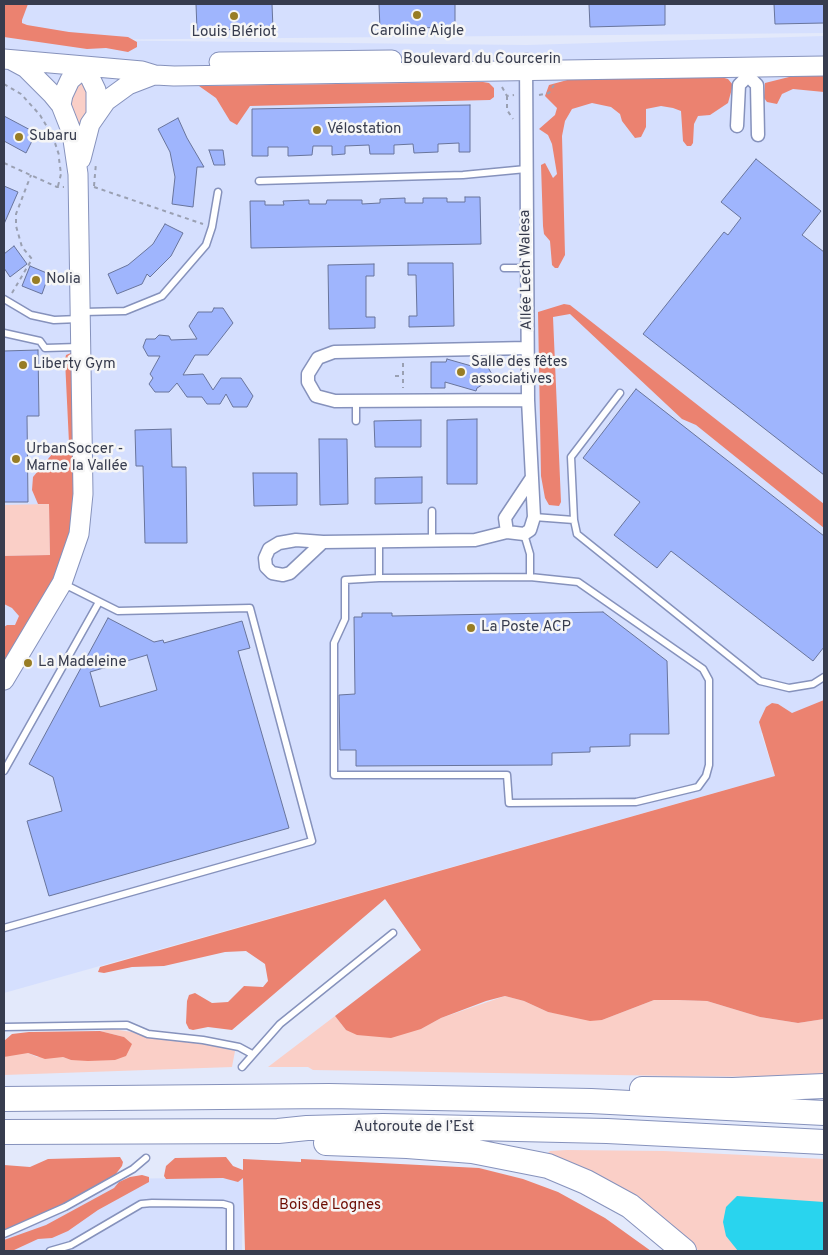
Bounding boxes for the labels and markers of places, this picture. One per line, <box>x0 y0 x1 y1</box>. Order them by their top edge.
marker: Caroline Aigle <box>411 9 423 21</box>
marker: Louis Blériot <box>228 10 240 22</box>
place label: Caroline Aigle <box>370 23 464 41</box>
place label: Louis Blériot <box>192 24 276 42</box>
place label: Vélostation <box>327 121 402 139</box>
marker: Vélostation <box>311 124 323 136</box>
place label: Subaru <box>29 128 77 146</box>
marker: Subaru <box>13 131 25 143</box>
place label: Nolia <box>46 271 81 289</box>
marker: Nolia <box>30 274 42 286</box>
place label: Salle des fêtes associatives <box>471 354 568 389</box>
place label: Liberty Gym <box>33 356 116 374</box>
marker: Liberty Gym <box>17 359 29 371</box>
marker: Salle des fêtes associatives <box>455 366 467 378</box>
place label: UrbanSoccer - Marne la Vallée <box>26 441 128 476</box>
marker: UrbanSoccer - Marne la Vallée <box>10 453 22 465</box>
place label: La Poste ACP <box>481 619 571 637</box>
marker: La Poste ACP <box>465 622 477 634</box>
place label: La Madeleine <box>38 654 127 672</box>
marker: La Madeleine <box>22 657 34 669</box>

